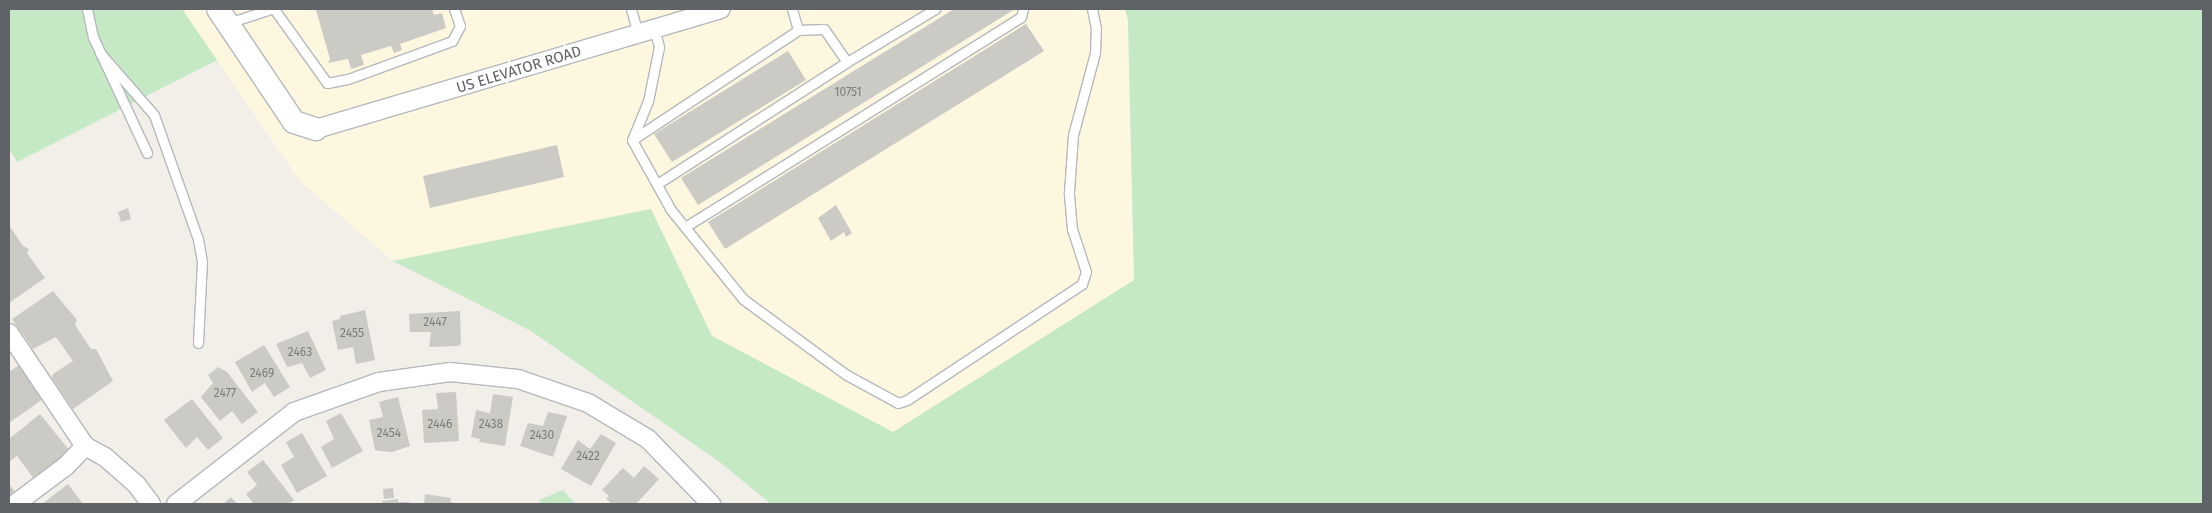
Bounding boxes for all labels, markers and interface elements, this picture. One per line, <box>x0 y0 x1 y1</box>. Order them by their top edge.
street label: US ELEVATOR ROAD <box>454 42 584 98</box>
house number: 10751 <box>834 86 862 100</box>
house number: 2447 <box>423 316 447 330</box>
house number: 2455 <box>340 327 364 341</box>
house number: 2463 <box>288 346 312 360</box>
house number: 2469 <box>250 367 274 381</box>
house number: 2477 <box>214 387 236 401</box>
house number: 2446 <box>428 418 452 432</box>
house number: 2438 <box>479 418 503 432</box>
house number: 2454 <box>377 427 401 441</box>
house number: 2430 <box>530 429 554 443</box>
house number: 2422 <box>576 450 600 464</box>

